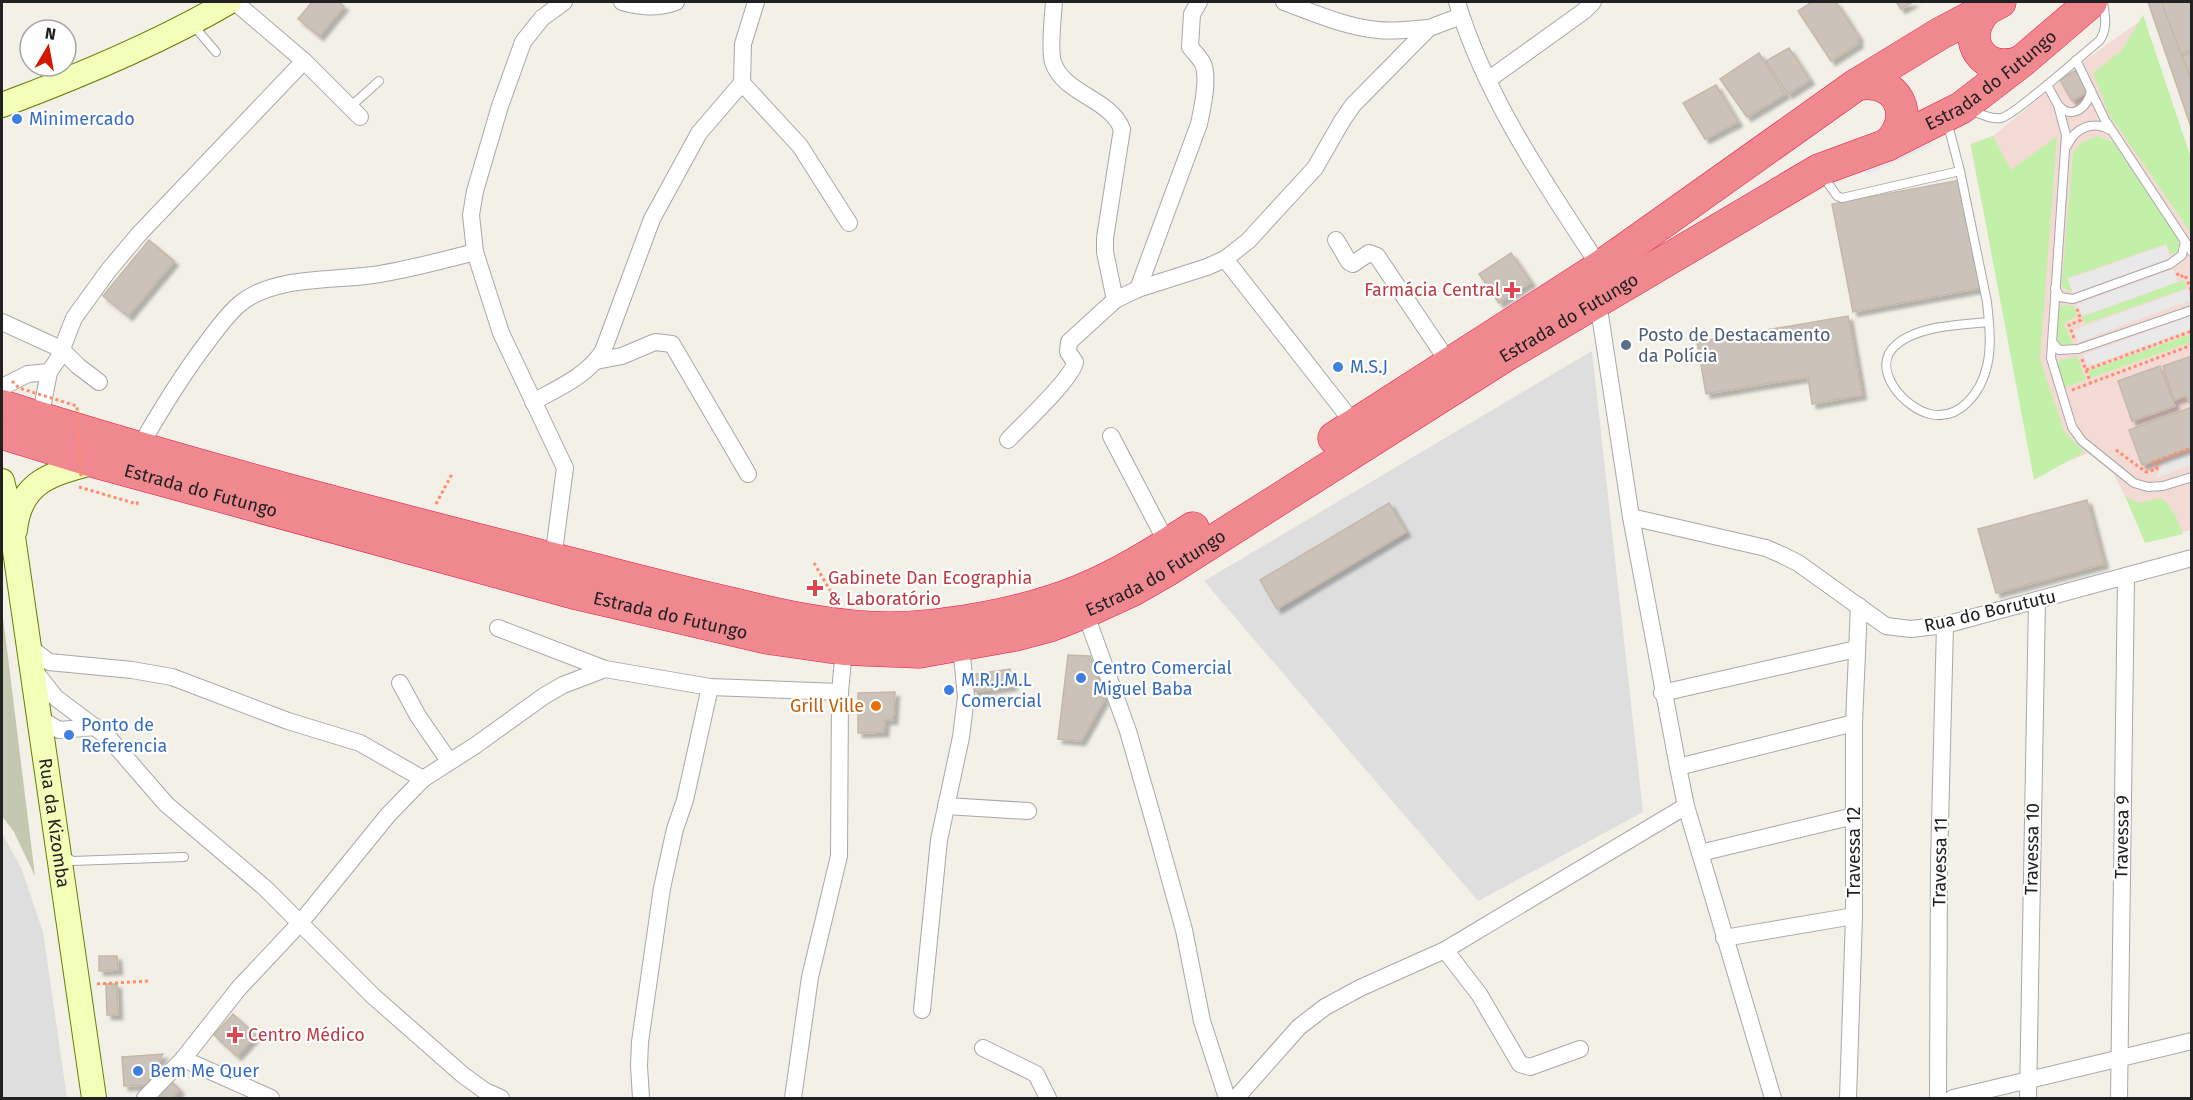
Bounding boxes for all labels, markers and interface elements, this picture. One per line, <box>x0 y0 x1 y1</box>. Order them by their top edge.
north arrow <box>18 18 78 78</box>
text: N <box>44 23 57 44</box>
street label: Estrada do Futungo <box>1922 25 2061 135</box>
place label: Minimercado <box>29 108 135 130</box>
marker: Minimercado <box>10 112 24 126</box>
street label: Estrada do Futungo <box>1495 268 1642 368</box>
place label: Farmácia Central <box>1364 279 1500 301</box>
marker: Farmácia Central <box>1505 283 1519 297</box>
place label: Posto de Destacamento da Polícia <box>1638 324 1830 367</box>
marker: Posto de Destacamento da Polícia <box>1619 338 1633 352</box>
place label: M.S.J <box>1350 356 1388 378</box>
marker: M.S.J <box>1331 360 1345 374</box>
street label: Estrada do Futungo <box>122 459 280 522</box>
street label: Estrada do Futungo <box>1082 525 1230 621</box>
place label: Gabinete Dan Ecographia & Laboratório <box>828 567 1032 610</box>
marker: Gabinete Dan Ecographia & Laboratório <box>806 579 824 597</box>
street label: Rua do Borututu <box>1922 585 2058 637</box>
street label: Estrada do Futungo <box>591 587 750 644</box>
place label: Centro Comercial Miguel Baba <box>1093 657 1232 700</box>
place label: M.R.J.M.L Comercial <box>961 669 1041 712</box>
marker: Centro Comercial Miguel Baba <box>1074 671 1088 685</box>
marker: M.R.J.M.L Comercial <box>942 683 956 697</box>
place label: Grill Ville <box>790 695 864 717</box>
marker: Grill Ville <box>869 699 883 713</box>
place label: Ponto de Referencia <box>81 714 167 757</box>
marker: Ponto de Referencia <box>62 728 76 742</box>
street label: Rua da Kizomba <box>34 756 75 889</box>
street label: Travessa 9 <box>2110 795 2134 879</box>
street label: Travessa 10 <box>2020 803 2044 895</box>
street label: Travessa 12 <box>1843 806 1865 897</box>
street label: Travessa 11 <box>1928 817 1952 907</box>
place label: Centro Médico <box>248 1024 365 1046</box>
marker: Centro Médico <box>226 1026 244 1044</box>
place label: Bem Me Quer <box>150 1060 259 1082</box>
marker: Bem Me Quer <box>131 1064 145 1078</box>

